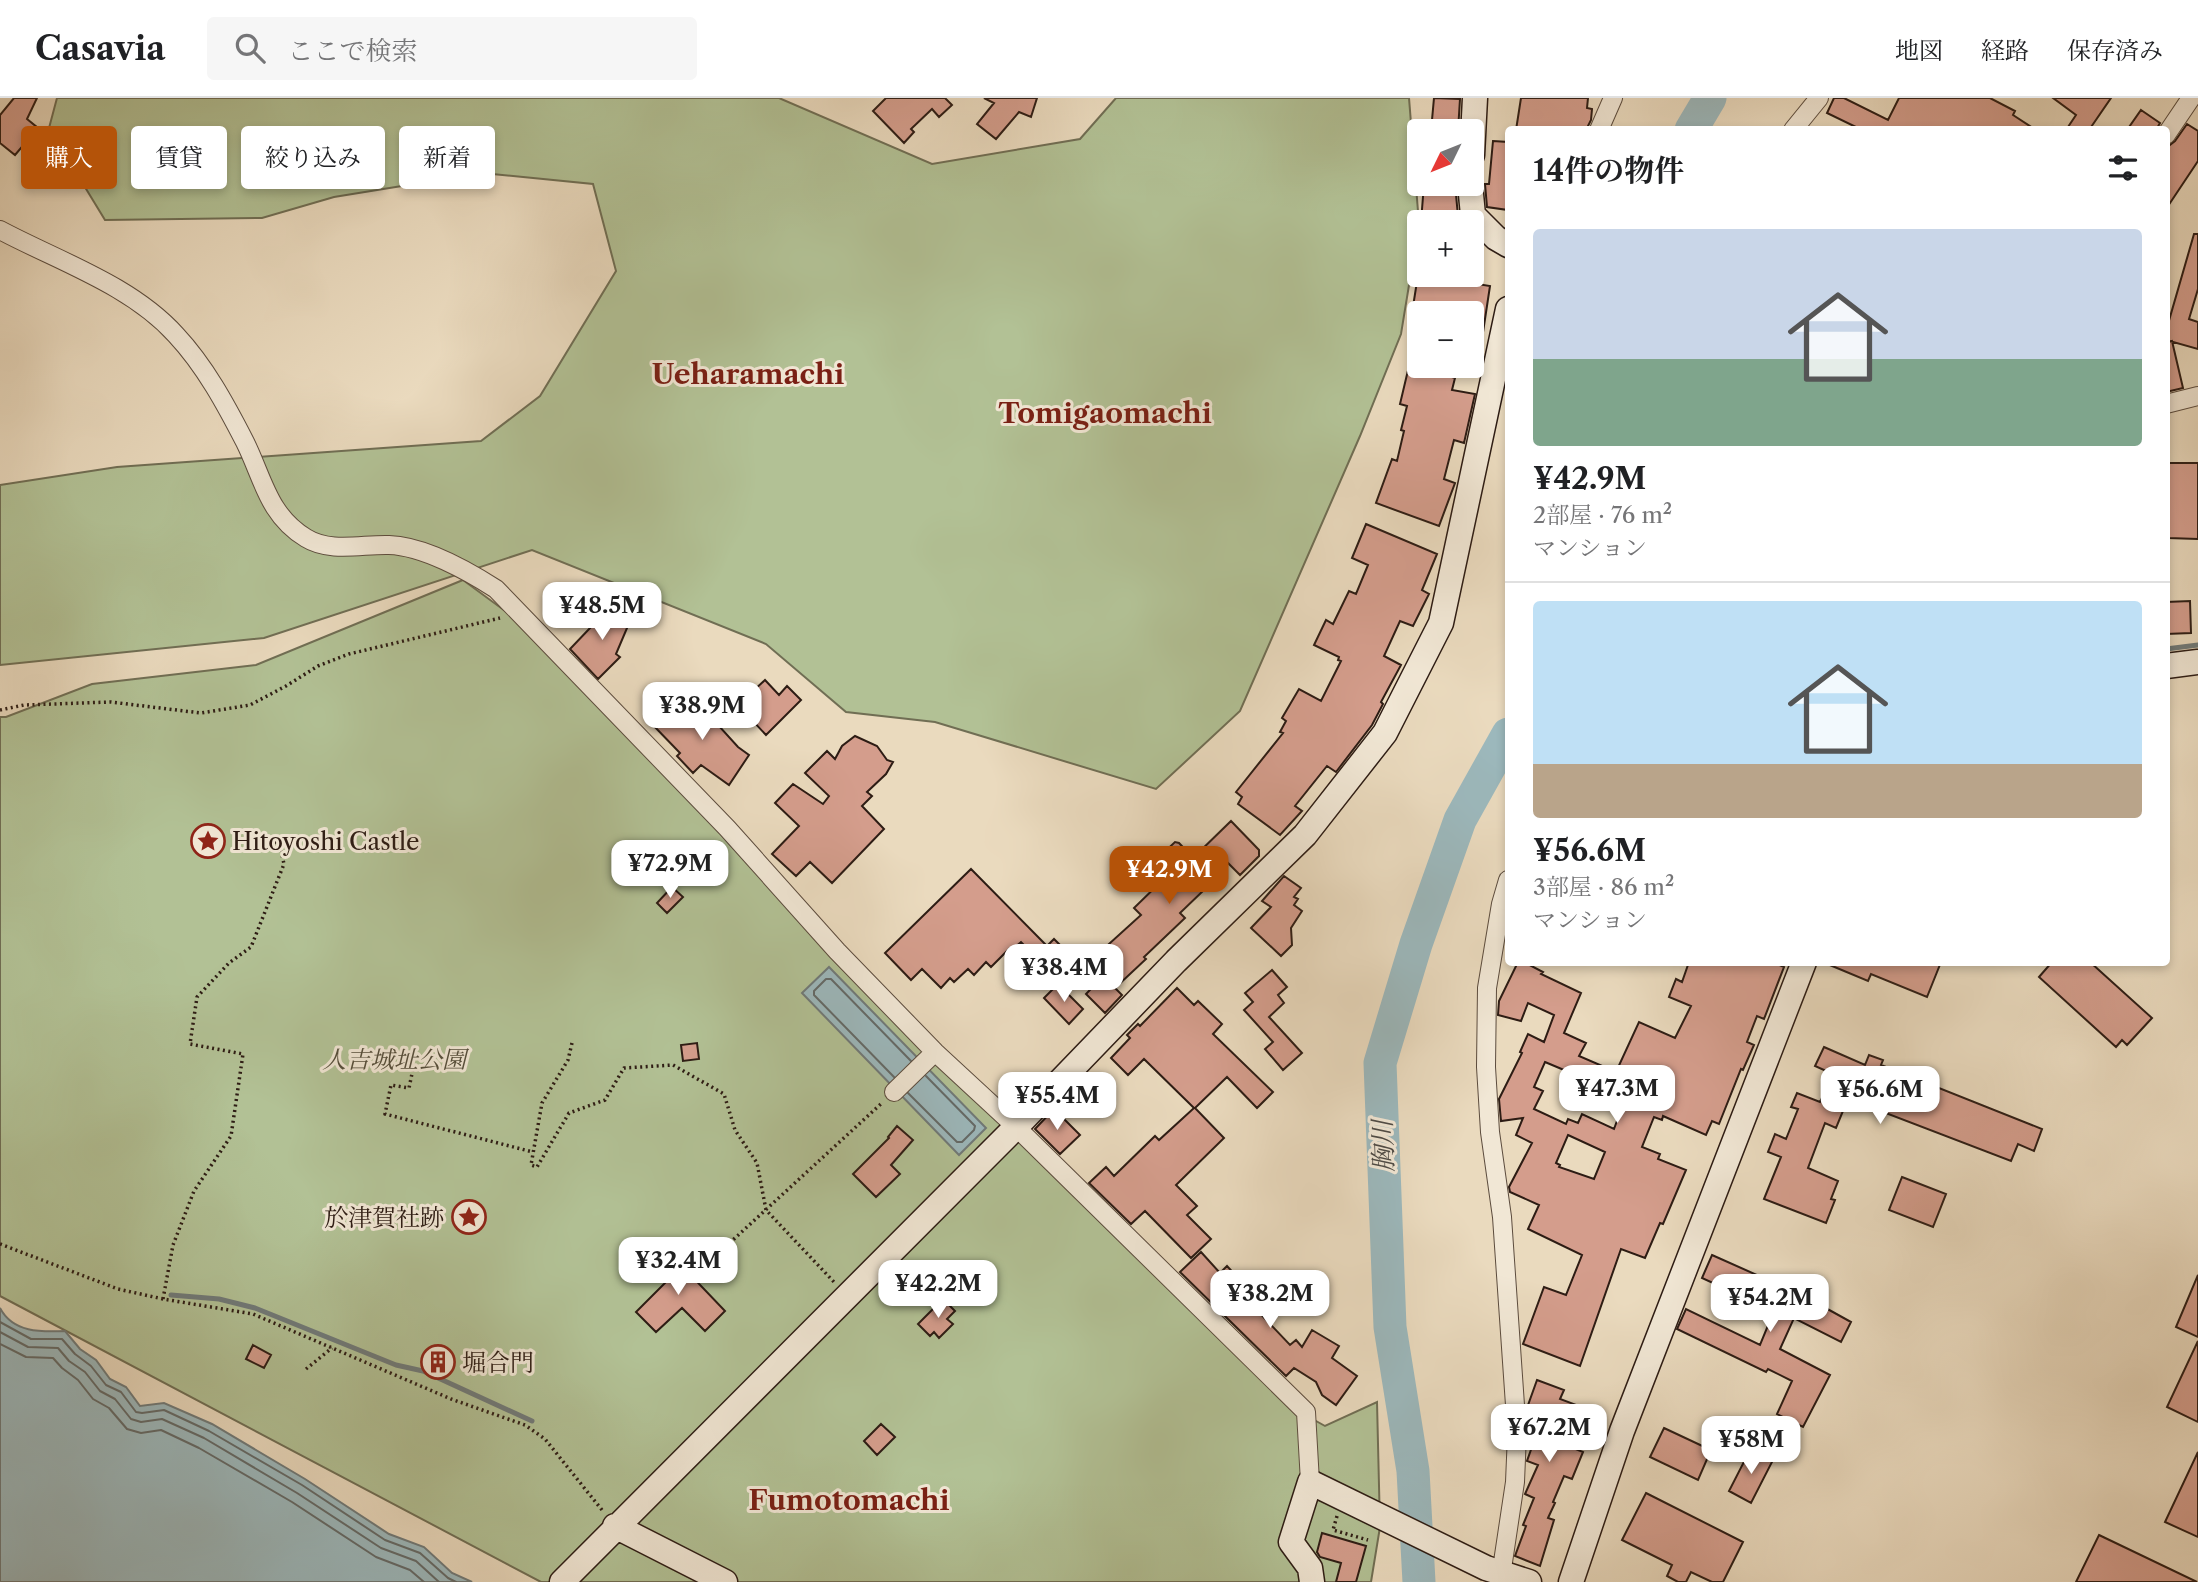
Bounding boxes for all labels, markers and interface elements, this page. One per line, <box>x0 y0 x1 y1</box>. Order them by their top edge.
search box <box>207 17 697 80</box>
text: Casavia <box>35 28 165 69</box>
icon: search <box>231 29 269 67</box>
text: ここで検索 <box>287 35 417 67</box>
text: 地図 <box>1895 36 1943 65</box>
text: 経路 <box>1981 36 2029 65</box>
text: 保存済み <box>2067 36 2163 65</box>
north arrow <box>1407 119 1484 196</box>
map controls <box>1407 119 1484 378</box>
chip: 購入 <box>21 126 117 189</box>
chip: 賃貸 <box>131 126 227 189</box>
chip: 絞り込み <box>241 126 385 189</box>
chip: 新着 <box>399 126 495 189</box>
icon: filters <box>2104 149 2142 187</box>
text: 14件の物件 <box>1533 152 1684 189</box>
button: + <box>1407 210 1484 287</box>
icon: home <box>1775 274 1901 400</box>
button: − <box>1407 301 1484 378</box>
district label: Ueharamachi <box>652 357 844 391</box>
district label: Tomigaomachi <box>998 396 1212 430</box>
text: ¥42.9M <box>1533 460 1646 497</box>
text: 2部屋 · 76 m² <box>1533 501 1672 529</box>
text: マンション <box>1533 534 1647 562</box>
pin: ¥48.5M <box>545 582 659 642</box>
text: ¥48.5M <box>558 591 646 619</box>
icon: home <box>1775 646 1901 772</box>
pin: ¥38.9M <box>645 682 759 742</box>
text: ¥38.9M <box>659 691 745 719</box>
place icon: Hitoyoshi Castle <box>189 822 227 860</box>
place label: Hitoyoshi Castle <box>232 827 420 856</box>
text: ¥56.6M <box>1533 832 1646 869</box>
pin: ¥72.9M <box>613 840 727 900</box>
pin: ¥42.9M <box>1112 846 1226 906</box>
text: ¥72.9M <box>627 849 713 877</box>
text: ¥42.9M <box>1126 855 1212 883</box>
text: 3部屋 · 86 m² <box>1533 873 1674 901</box>
text: マンション <box>1533 906 1647 934</box>
pin: ¥38.4M <box>1007 944 1121 1004</box>
text: ¥38.4M <box>1020 953 1108 981</box>
park label: 人吉城址公園 <box>322 1045 470 1074</box>
pin: ¥47.3M <box>1560 1066 1674 1125</box>
pin: ¥56.6M <box>1823 1066 1937 1126</box>
pin: ¥55.4M <box>1000 1072 1114 1132</box>
text: ¥47.3M <box>1575 1074 1659 1102</box>
text: ¥56.6M <box>1837 1075 1923 1103</box>
text: ¥55.4M <box>1014 1081 1100 1109</box>
water label: 胸川 <box>1366 1116 1400 1173</box>
place icon: 於津賀社跡 <box>450 1198 488 1236</box>
place label: 於津賀社跡 <box>324 1203 444 1232</box>
pin: ¥32.4M <box>621 1238 735 1297</box>
text: ¥32.4M <box>635 1246 721 1274</box>
pin: ¥42.2M <box>881 1260 995 1320</box>
text: ¥42.2M <box>894 1269 982 1297</box>
pin: ¥38.2M <box>1213 1270 1327 1330</box>
pin: ¥54.2M <box>1713 1274 1827 1334</box>
text: ¥38.2M <box>1226 1279 1314 1307</box>
text: ¥54.2M <box>1727 1283 1813 1311</box>
building icon: 堀合門 <box>419 1343 457 1381</box>
place label: 堀合門 <box>462 1348 534 1377</box>
pin: ¥67.2M <box>1492 1404 1606 1464</box>
text: ¥67.2M <box>1507 1413 1591 1441</box>
pin: ¥58M <box>1710 1416 1792 1476</box>
text: ¥58M <box>1717 1425 1785 1453</box>
district label: Fumotomachi <box>749 1483 950 1517</box>

